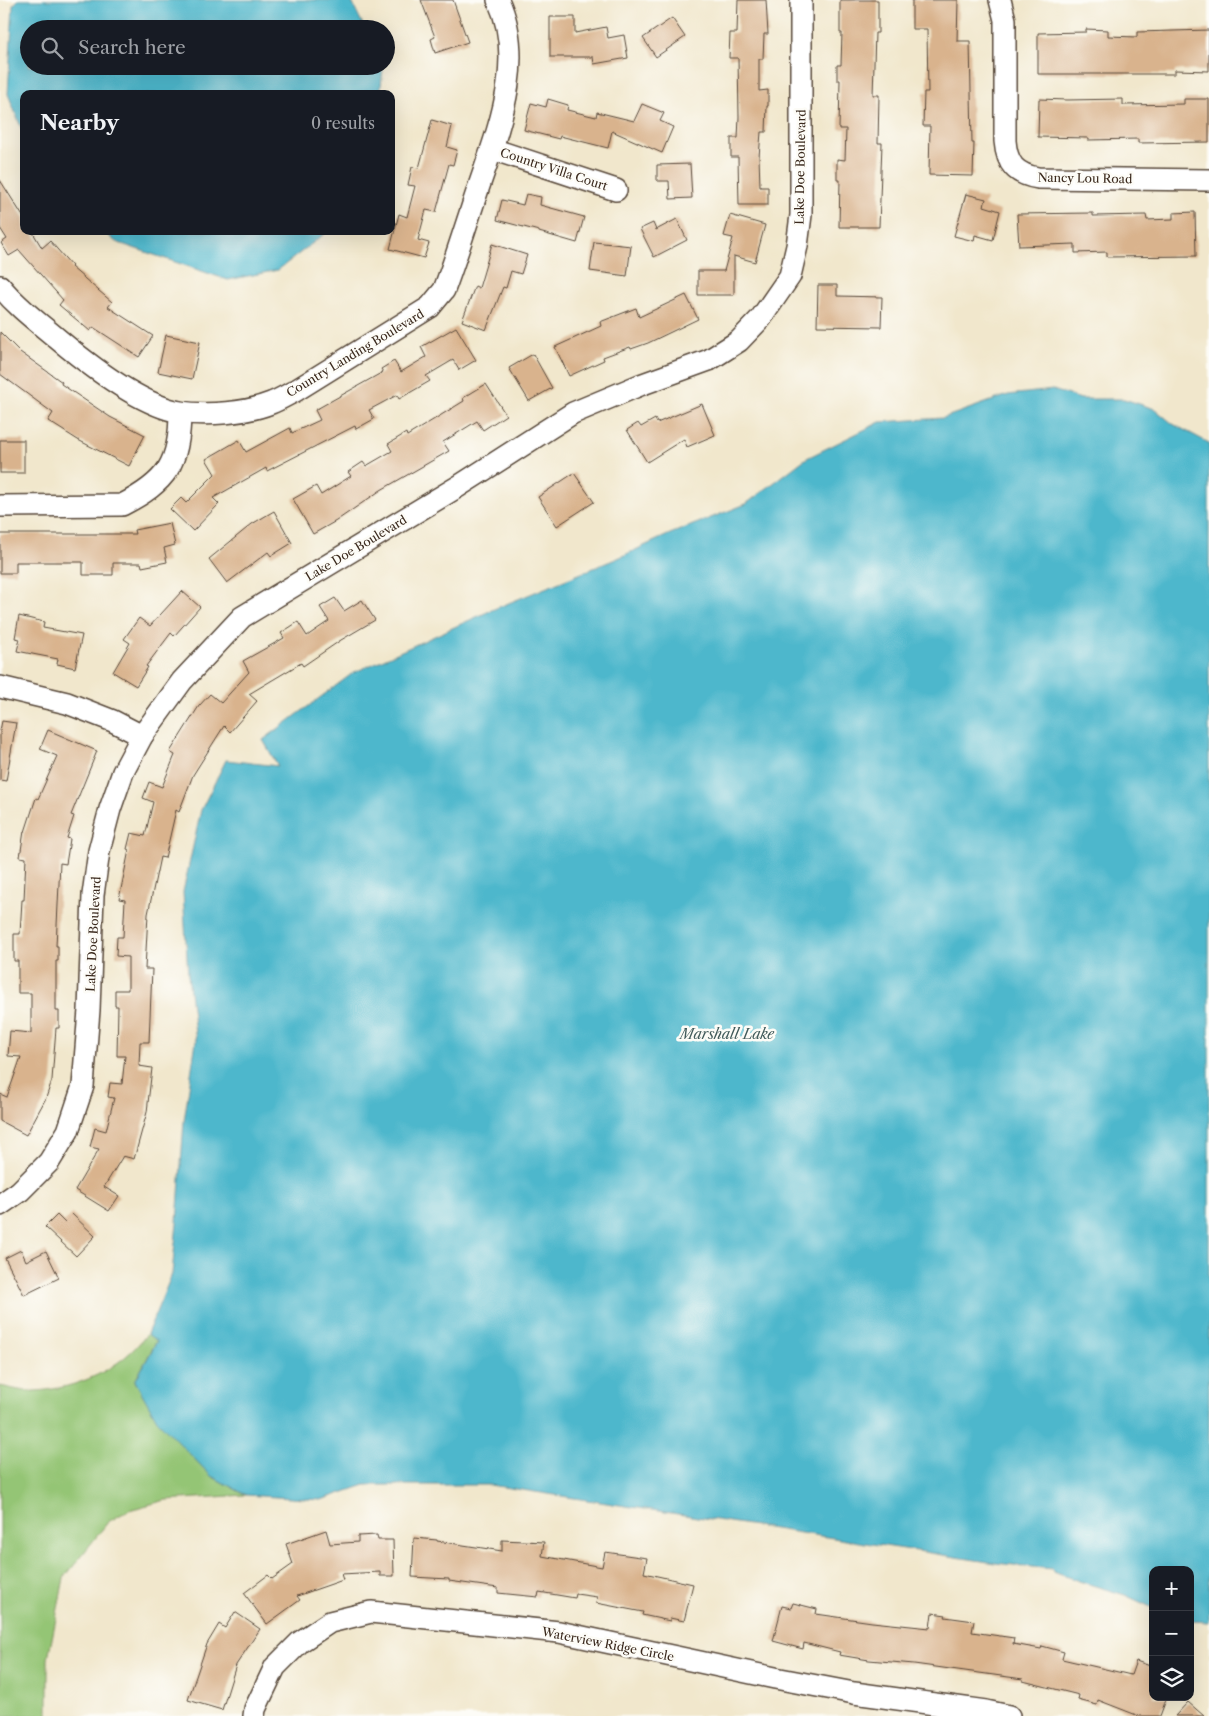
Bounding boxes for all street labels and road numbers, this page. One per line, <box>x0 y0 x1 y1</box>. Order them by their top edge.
street label: Lake Doe Boulevard <box>791 108 809 225</box>
street label: Country Villa Court <box>498 145 610 194</box>
street label: Nancy Lou Road <box>1038 170 1133 186</box>
street label: Country Landing Boulevard <box>283 306 427 400</box>
street label: Lake Doe Boulevard <box>303 511 410 584</box>
street label: Lake Doe Boulevard <box>82 875 104 992</box>
street label: Waterview Ridge Circle <box>540 1624 676 1664</box>

